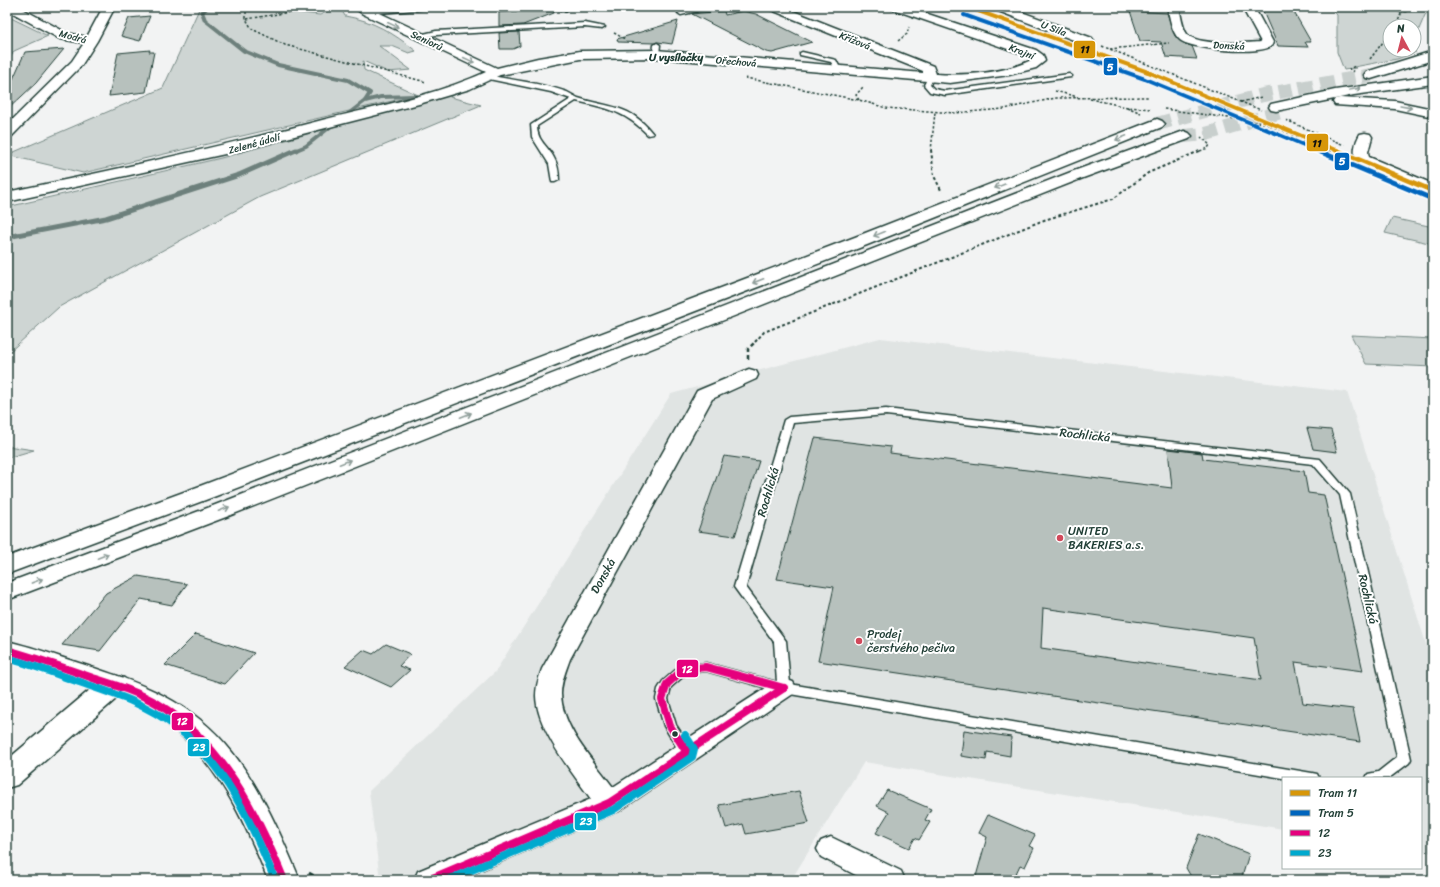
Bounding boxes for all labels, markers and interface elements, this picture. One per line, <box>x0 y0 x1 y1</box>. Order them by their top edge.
street label: U Sila <box>1038 16 1070 42</box>
north arrow <box>1382 18 1422 58</box>
text: N <box>1395 19 1406 39</box>
one-way arrow <box>387 22 399 29</box>
street label: Modrá <box>57 25 88 49</box>
street label: Seniorů <box>407 26 446 57</box>
street label: Křížová <box>836 27 873 55</box>
street label: Donská <box>1213 36 1245 56</box>
street label: Krajní <box>1006 39 1038 66</box>
line badge: 11 <box>1073 40 1096 59</box>
text: 11 <box>1080 40 1090 59</box>
district label: U vysílačky <box>649 48 703 67</box>
street label: Ořechová <box>715 51 757 73</box>
one-way arrow <box>463 57 475 64</box>
line badge: 5 <box>1103 57 1118 76</box>
text: 5 <box>1107 58 1114 77</box>
one-way arrow <box>1348 85 1361 93</box>
one-way arrow <box>1399 104 1412 112</box>
street label: Zelené údolí <box>226 128 283 160</box>
line badge: 11 <box>1306 133 1329 152</box>
text: 11 <box>1312 134 1322 153</box>
one-way arrow <box>1115 135 1127 143</box>
line badge: 5 <box>1334 152 1350 171</box>
text: 5 <box>1339 152 1346 171</box>
one-way arrow <box>994 183 1006 191</box>
one-way arrow <box>874 231 886 239</box>
one-way arrow <box>752 277 764 285</box>
one-way arrow <box>460 410 472 418</box>
street label: Rochlická <box>1059 421 1111 449</box>
one-way arrow <box>339 458 351 465</box>
street label: Rochlická <box>750 465 786 519</box>
one-way arrow <box>217 505 229 513</box>
place label: UNITED BAKERIES a.s. <box>1068 520 1144 556</box>
marker: UNITED BAKERIES a.s. <box>1055 533 1065 543</box>
one-way arrow <box>96 552 108 560</box>
street label: Donská <box>584 554 622 598</box>
street label: Rochlická <box>1352 572 1384 626</box>
one-way arrow <box>30 577 43 584</box>
place label: Prodej čerstvého pečiva <box>867 623 955 659</box>
marker: Prodej čerstvého pečiva <box>854 636 864 646</box>
line badge: 12 <box>676 659 699 678</box>
text: 12 <box>681 660 693 679</box>
line badge: 12 <box>171 712 194 731</box>
text: 12 <box>176 712 188 731</box>
unlabelled marker <box>670 729 680 739</box>
line badge: 23 <box>187 738 210 757</box>
text: 23 <box>192 738 206 757</box>
legend <box>1282 777 1422 869</box>
text: Tram 11 <box>1318 782 1357 804</box>
text: Tram 5 <box>1318 802 1354 824</box>
line badge: 23 <box>574 812 597 831</box>
text: 23 <box>579 812 593 831</box>
text: 12 <box>1318 822 1330 844</box>
text: 23 <box>1318 842 1332 864</box>

